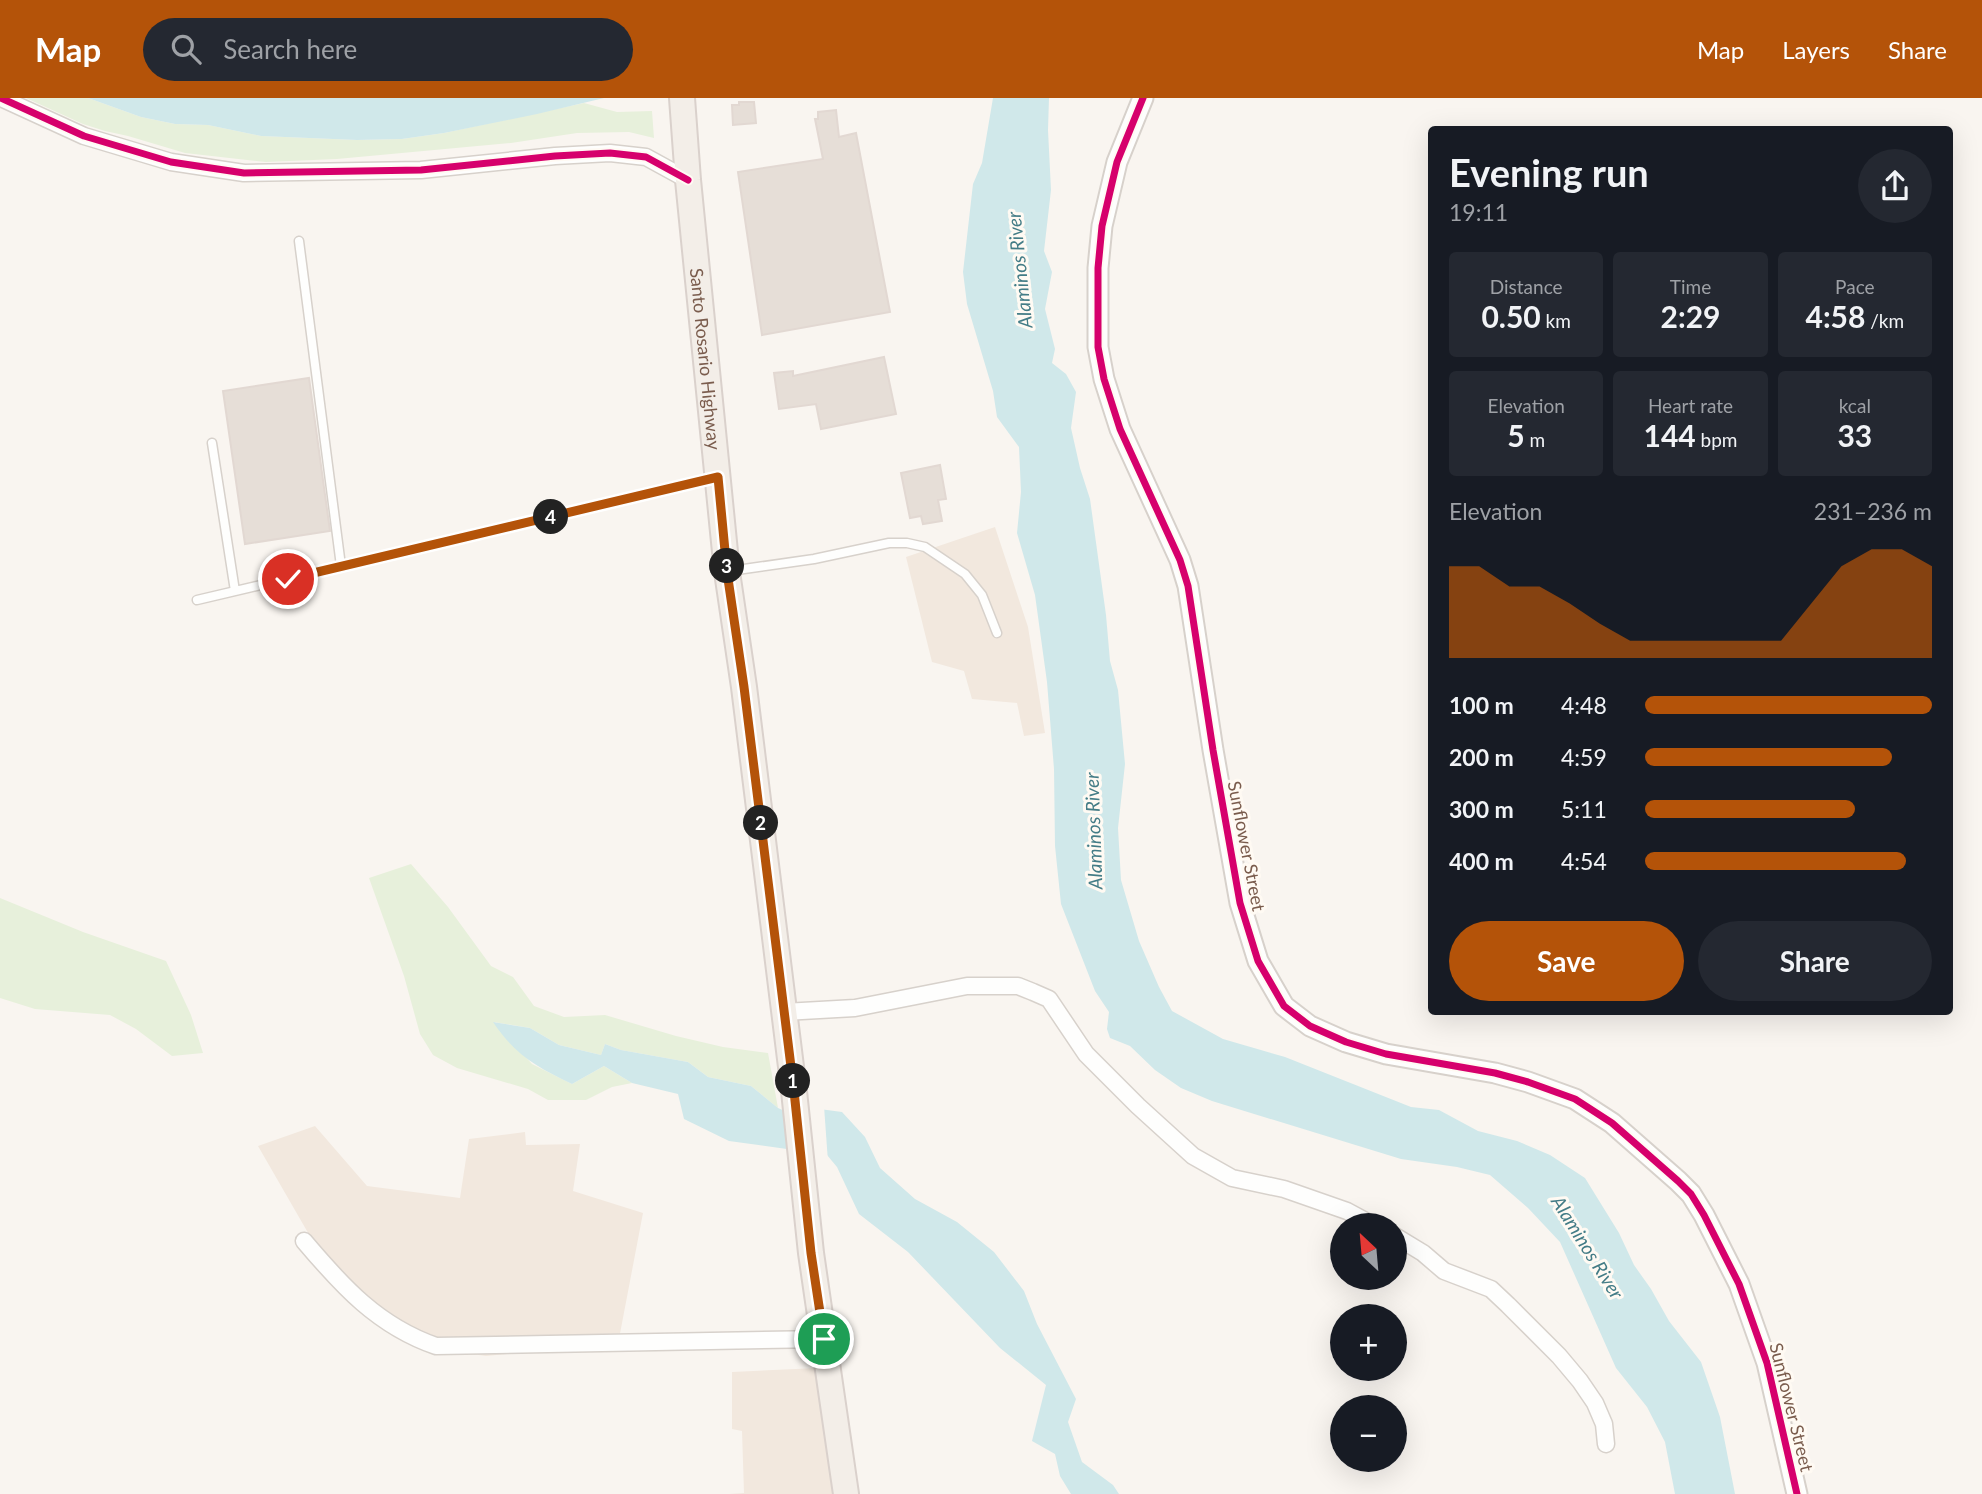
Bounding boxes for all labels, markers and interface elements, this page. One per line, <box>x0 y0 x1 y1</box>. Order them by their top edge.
search box <box>143 18 633 81</box>
text: Map <box>35 29 101 69</box>
icon: search <box>167 30 205 68</box>
text: Search here <box>223 33 357 65</box>
text: Map <box>1697 35 1744 64</box>
text: Layers <box>1782 35 1850 64</box>
text: Share <box>1888 35 1947 64</box>
text: Evening run <box>1449 149 1649 195</box>
button: share <box>1858 149 1932 223</box>
text: 19:11 <box>1449 198 1508 226</box>
water label: Alaminos River <box>1001 210 1037 330</box>
street label: Santo Rosario Highway <box>686 267 726 452</box>
text: Distance <box>1490 275 1563 298</box>
text: Time <box>1670 275 1711 298</box>
text: Pace <box>1835 275 1875 298</box>
text: 0.50 <box>1481 298 1541 334</box>
text: 2:29 <box>1661 298 1720 334</box>
text: 4:58 <box>1805 298 1865 334</box>
text: km <box>1541 309 1571 332</box>
text: /km <box>1865 309 1904 332</box>
text: Elevation <box>1488 394 1565 417</box>
text: Heart rate <box>1648 394 1733 417</box>
text: kcal <box>1839 394 1871 417</box>
text: 5 <box>1507 417 1525 453</box>
text: 144 <box>1644 417 1696 453</box>
text: 33 <box>1837 417 1872 453</box>
text: m <box>1525 428 1545 451</box>
text: bpm <box>1696 428 1737 451</box>
text: Elevation <box>1449 497 1542 525</box>
text: 231–236 m <box>1814 497 1932 525</box>
pin: 4 <box>534 500 568 534</box>
text: 4 <box>545 505 556 528</box>
pin: 3 <box>710 548 744 584</box>
pin <box>258 549 318 609</box>
text: 3 <box>721 554 732 577</box>
icon: check <box>269 560 307 598</box>
text: 100 m <box>1449 691 1514 719</box>
text: 4:48 <box>1561 691 1607 719</box>
text: 200 m <box>1449 743 1514 771</box>
text: 4:59 <box>1561 743 1607 771</box>
water label: Alaminos River <box>1079 772 1107 891</box>
street label: Sunflower Street <box>1224 779 1270 913</box>
text: 300 m <box>1449 795 1514 823</box>
text: 5:11 <box>1561 795 1607 823</box>
pin: 2 <box>744 806 778 840</box>
text: 2 <box>755 811 766 834</box>
text: 400 m <box>1449 847 1514 875</box>
text: 4:54 <box>1561 847 1607 875</box>
button: Save <box>1449 921 1684 1001</box>
button: Share <box>1698 921 1932 1001</box>
pin: 1 <box>776 1063 810 1098</box>
text: 1 <box>787 1069 798 1092</box>
water label: Alaminos River <box>1547 1190 1629 1303</box>
north arrow <box>1330 1213 1407 1290</box>
map controls <box>1330 1213 1407 1472</box>
button: + <box>1330 1304 1407 1381</box>
pin <box>794 1309 854 1369</box>
icon: arrive <box>805 1320 843 1358</box>
street label: Sunflower Street <box>1765 1340 1819 1474</box>
button: − <box>1330 1395 1407 1472</box>

